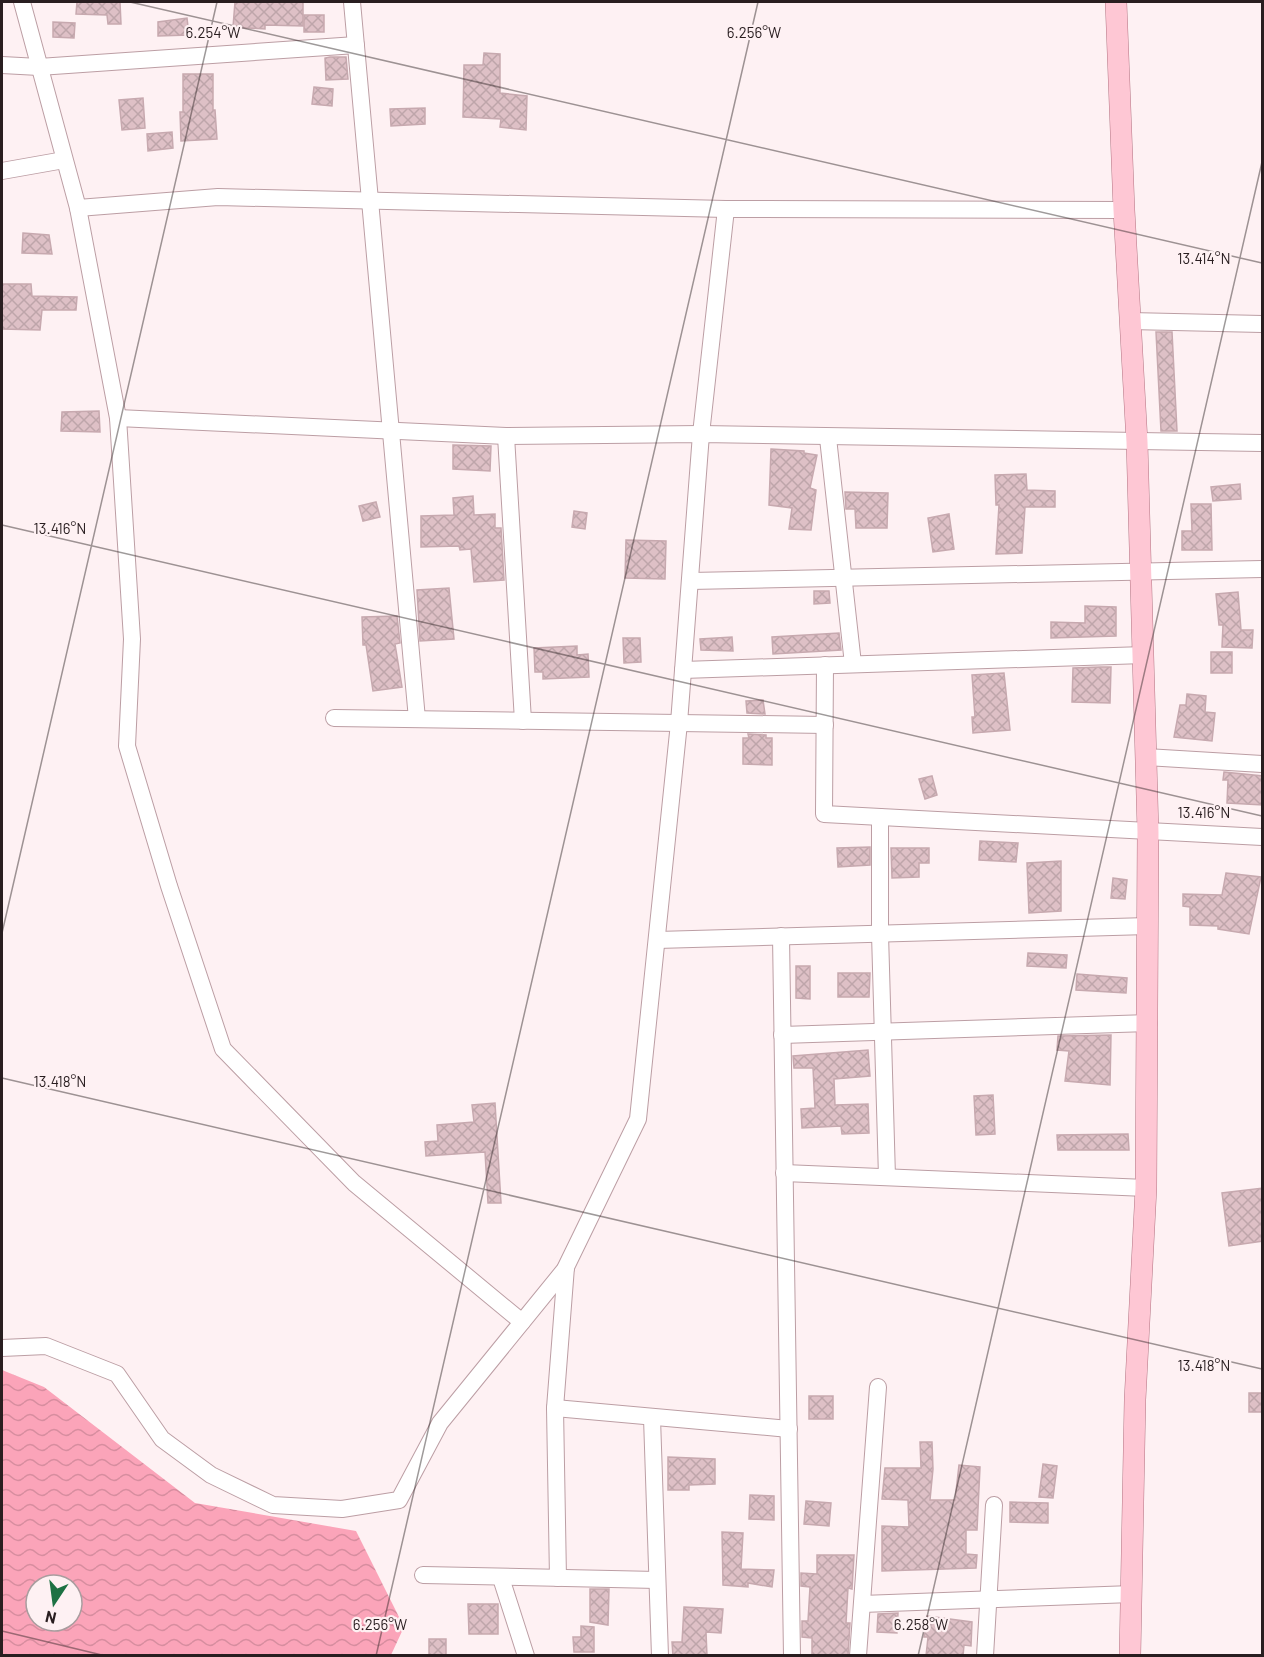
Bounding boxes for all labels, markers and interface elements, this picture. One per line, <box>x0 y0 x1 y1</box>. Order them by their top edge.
text: 6.254°W <box>186 23 240 41</box>
text: 6.256°W <box>727 23 781 41</box>
text: 13.414°N <box>1177 249 1231 267</box>
text: 13.416°N <box>34 519 86 537</box>
text: 13.416°N <box>1178 803 1230 821</box>
text: 13.418°N <box>34 1072 86 1090</box>
text: 13.418°N <box>1178 1356 1230 1374</box>
north arrow <box>24 1573 84 1633</box>
text: N <box>43 1608 58 1629</box>
text: 6.256°W <box>353 1615 407 1633</box>
text: 6.258°W <box>894 1615 948 1633</box>

